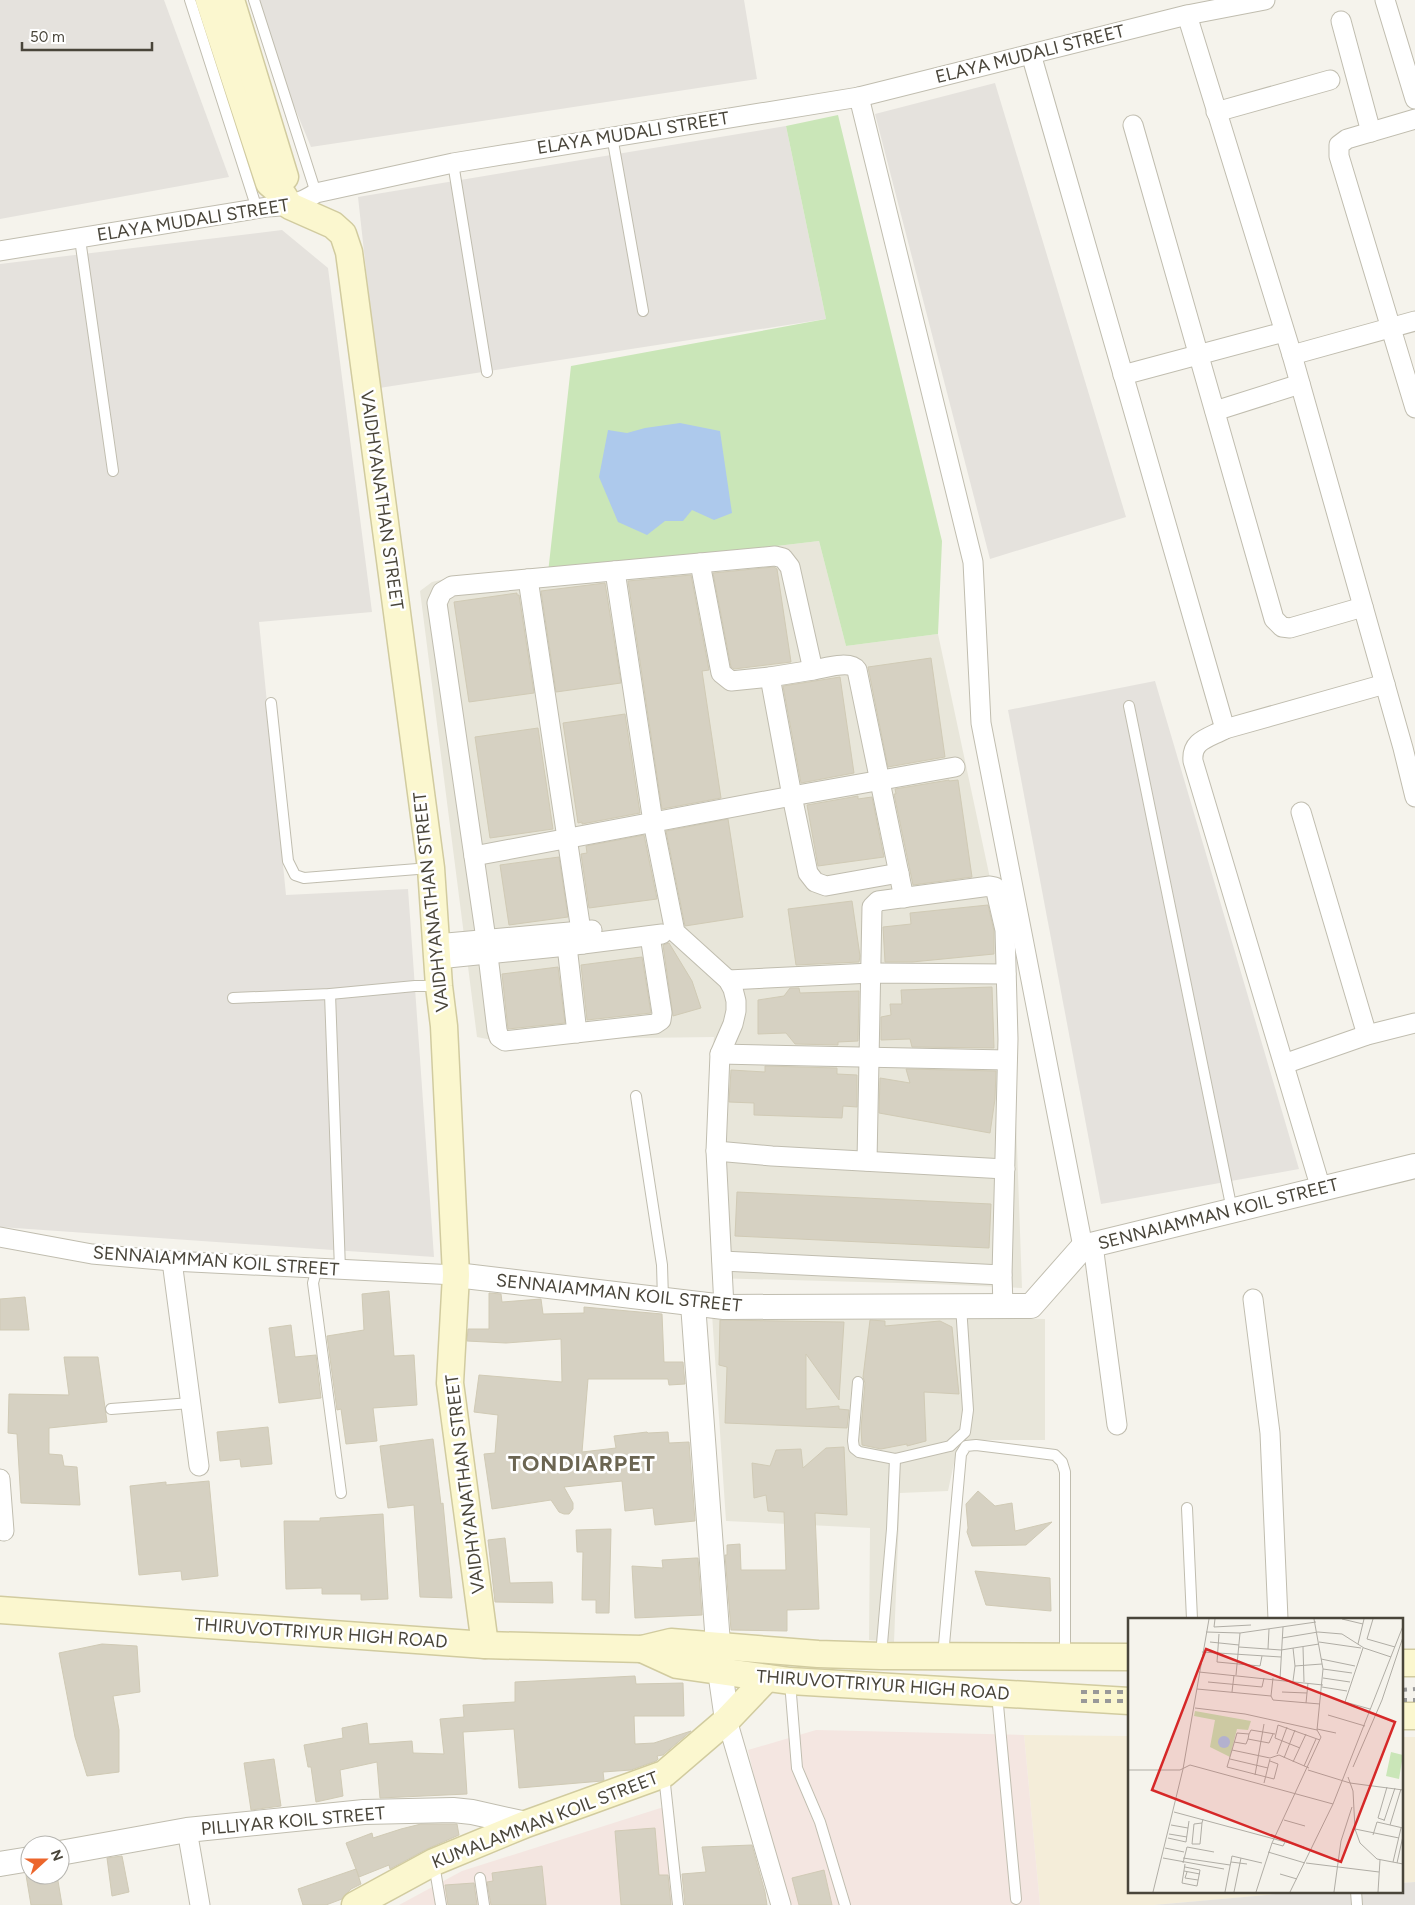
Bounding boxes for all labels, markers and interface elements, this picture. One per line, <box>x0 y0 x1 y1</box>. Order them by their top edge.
scale bar <box>22 20 152 52</box>
street label: ELAYA MUDALI STREET <box>933 20 1127 88</box>
text: 50 m <box>30 28 65 46</box>
street label: ELAYA MUDALI STREET <box>535 107 731 159</box>
street label: ELAYA MUDALI STREET <box>95 194 291 246</box>
street label: VAIDHYANATHAN STREET <box>356 389 408 611</box>
street label: VAIDHYANATHAN STREET <box>408 791 453 1013</box>
street label: SENNAIAMMAN KOIL STREET <box>1096 1173 1341 1255</box>
street label: SENNAIAMMAN KOIL STREET <box>92 1241 340 1281</box>
street label: SENNAIAMMAN KOIL STREET <box>495 1269 743 1317</box>
street label: VAIDHYANATHAN STREET <box>441 1373 489 1595</box>
district label: TONDIARPET <box>508 1450 656 1477</box>
street label: THIRUVOTTRIYUR HIGH ROAD <box>194 1613 448 1653</box>
inset map <box>1128 1618 1402 1892</box>
street label: THIRUVOTTRIYUR HIGH ROAD <box>756 1665 1010 1705</box>
street label: KUMALAMMAN KOIL STREET <box>429 1767 661 1873</box>
street label: PILLIYAR KOIL STREET <box>200 1802 386 1840</box>
north arrow <box>20 1835 70 1885</box>
text: N <box>47 1847 67 1864</box>

